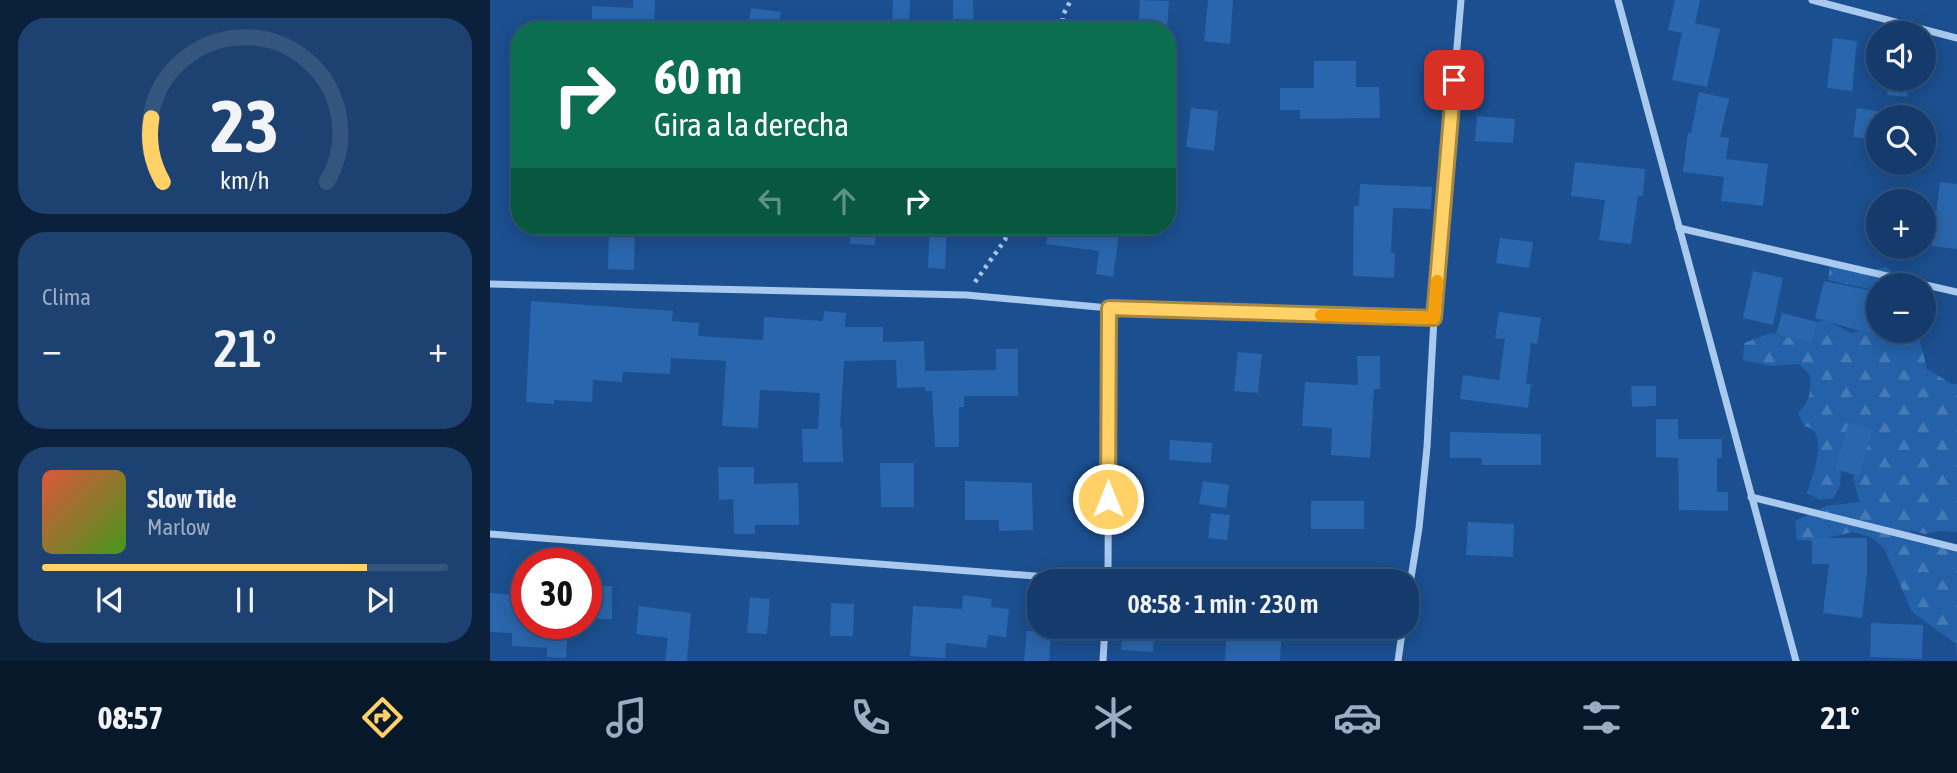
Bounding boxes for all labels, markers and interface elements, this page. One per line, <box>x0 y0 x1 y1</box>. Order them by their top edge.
map controls <box>1866 21 1936 343</box>
button: sound <box>1866 21 1936 91</box>
text: 60 m <box>654 48 742 104</box>
icon: right <box>539 49 630 140</box>
pin <box>1424 50 1484 110</box>
icon: arrive <box>1435 61 1473 99</box>
text: 23 <box>211 85 279 168</box>
button: search <box>1866 105 1936 175</box>
text: Gira a la derecha <box>654 106 849 143</box>
text: km/h <box>220 166 270 194</box>
icon: left <box>752 182 790 220</box>
icon: ahead <box>825 182 863 220</box>
icon: right <box>898 182 936 220</box>
button: + <box>1866 189 1936 259</box>
button: − <box>1866 273 1936 343</box>
text: Clima <box>42 284 91 310</box>
text: 21° <box>213 318 277 378</box>
text: − <box>42 327 62 370</box>
text: + <box>428 327 448 370</box>
position arrow <box>1071 462 1145 536</box>
text: Slow Tide <box>147 484 237 514</box>
text: Marlow <box>147 514 210 540</box>
speed limit sign: 30 <box>511 548 602 639</box>
icon: previous <box>91 581 129 619</box>
icon: pause <box>226 581 264 619</box>
icon: next <box>361 581 399 619</box>
text: 08:58 · 1 min · 230 m <box>1128 589 1318 619</box>
icon: directions <box>358 693 407 742</box>
icon: music <box>602 693 651 742</box>
icon: phone <box>846 693 895 742</box>
icon: climate <box>1089 693 1138 742</box>
icon: car <box>1333 693 1382 742</box>
icon: filters <box>1577 693 1626 742</box>
text: 08:57 <box>97 699 163 736</box>
text: 21° <box>1821 699 1860 736</box>

